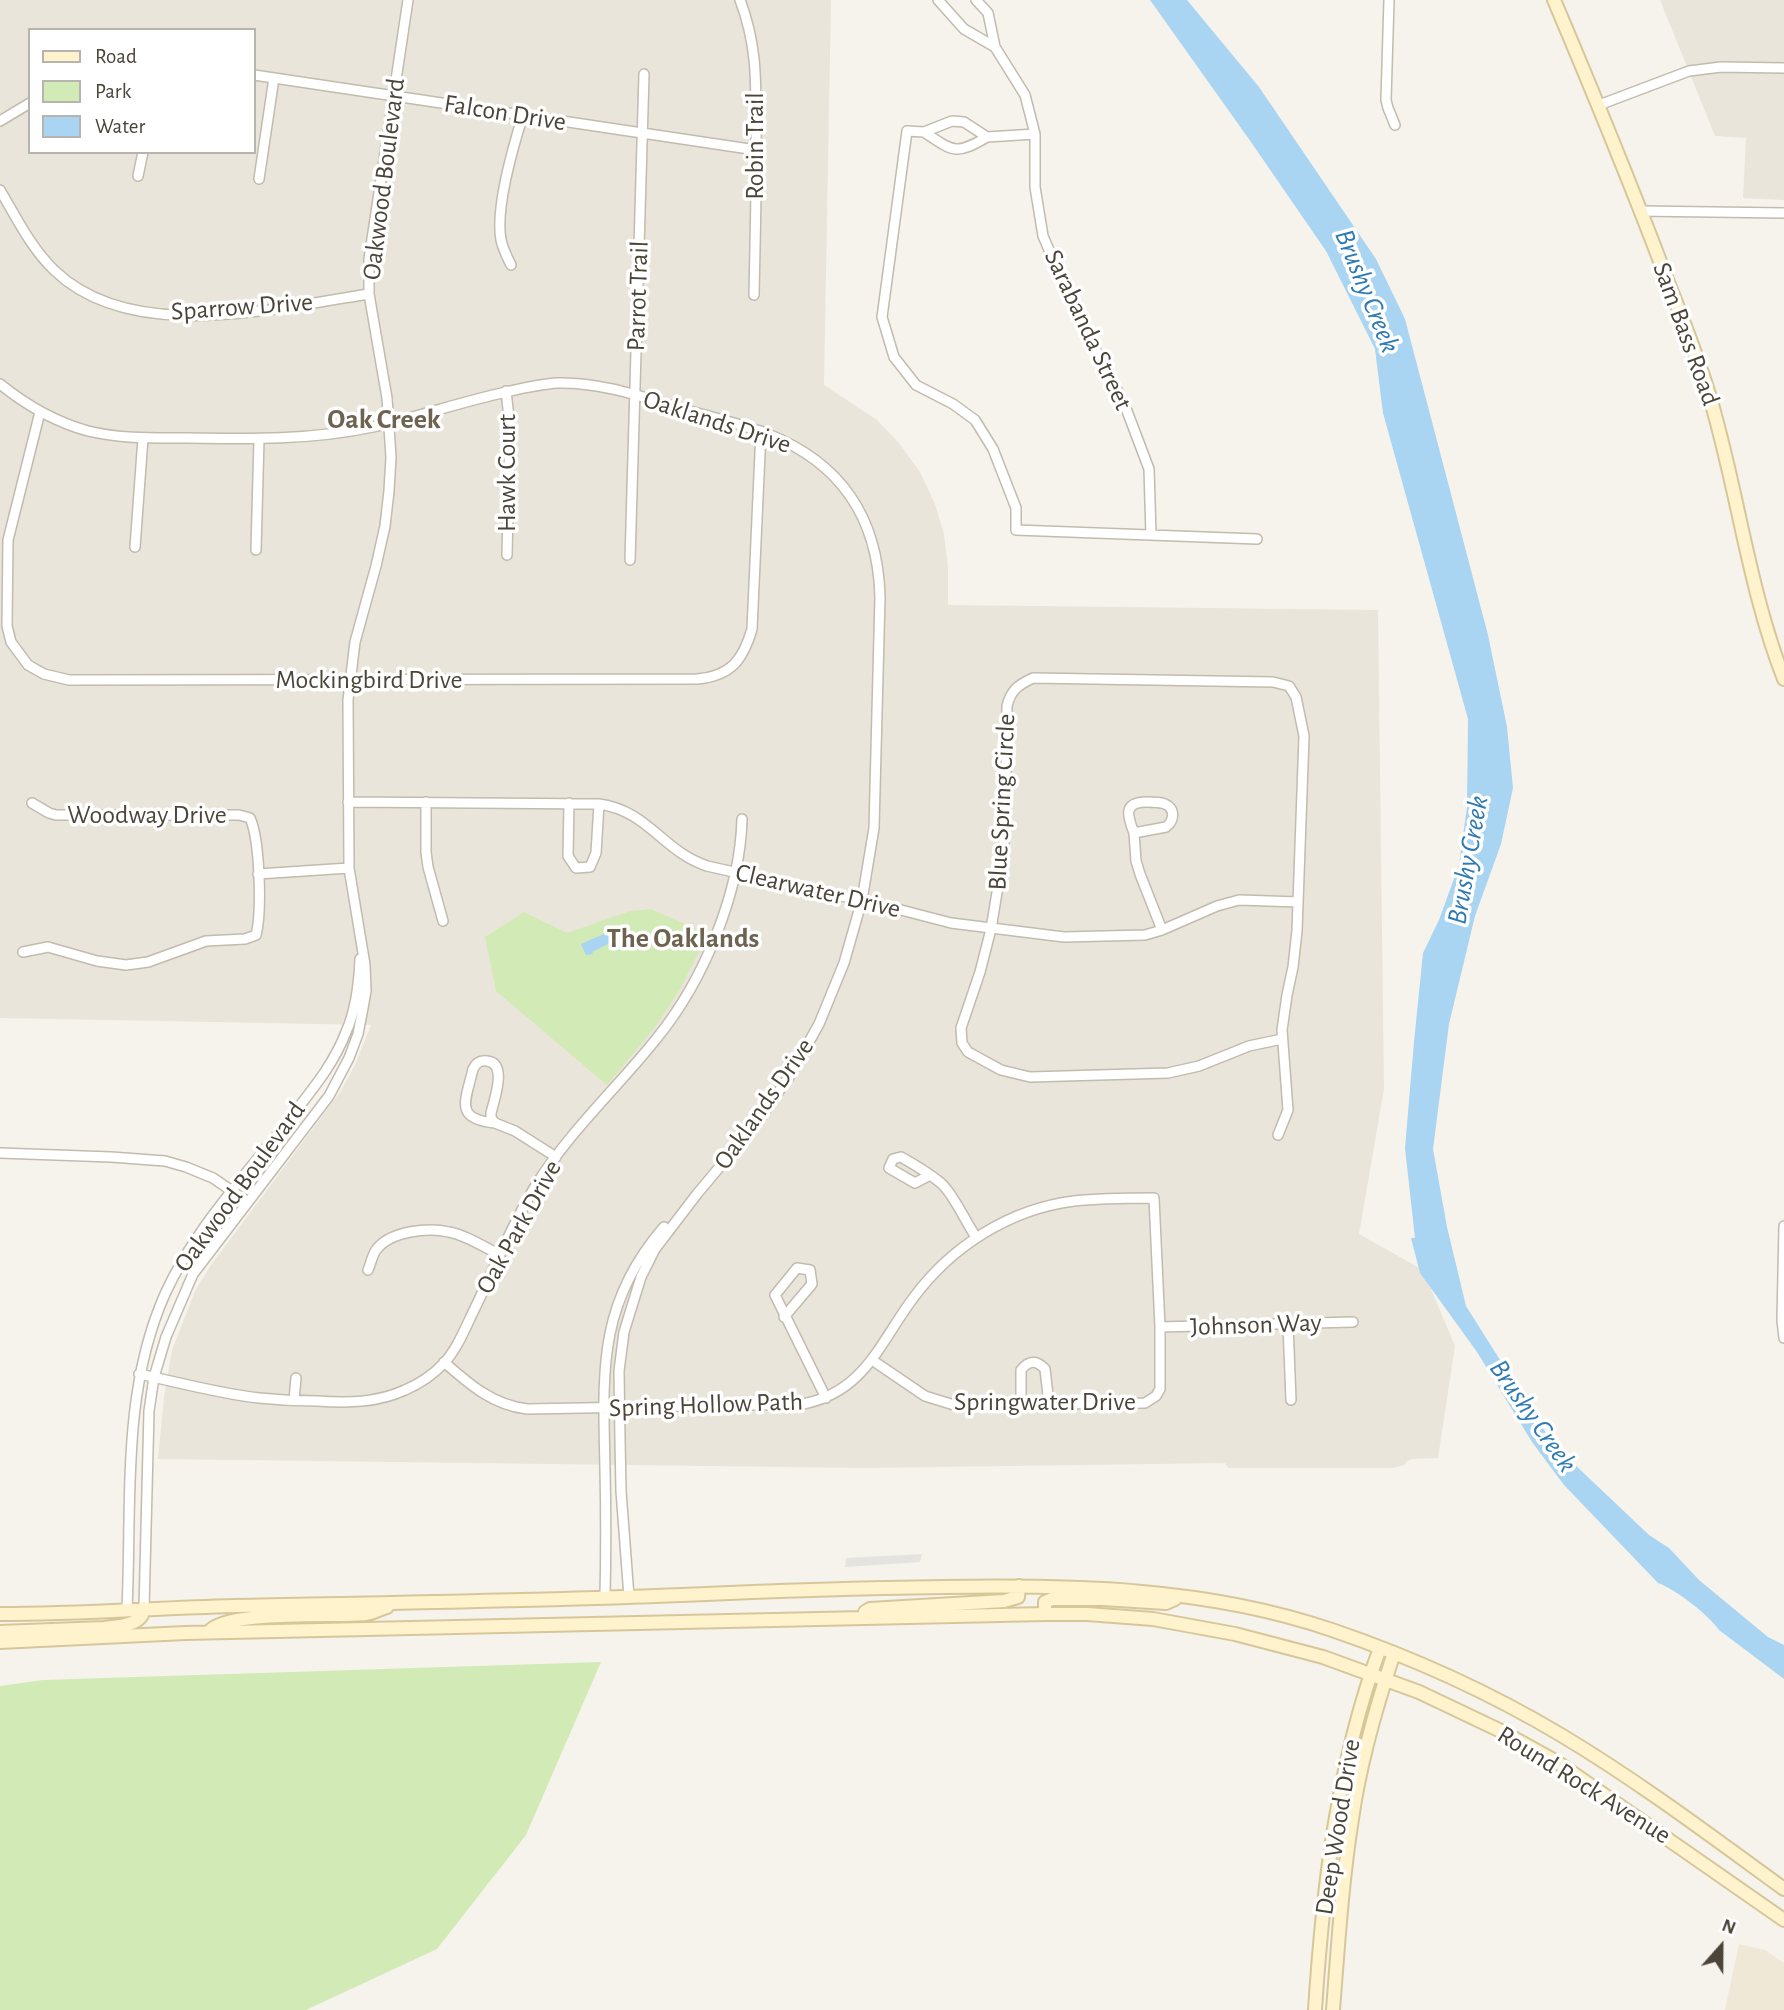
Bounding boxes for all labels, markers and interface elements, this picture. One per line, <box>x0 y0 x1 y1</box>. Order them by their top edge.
legend <box>28 28 256 154</box>
text: Road <box>95 46 137 67</box>
street label: Oakwood Boulevard <box>356 76 412 282</box>
text: Park <box>95 81 131 102</box>
street label: Falcon Drive <box>442 88 568 138</box>
street label: Robin Trail <box>739 92 771 200</box>
text: Water <box>95 116 145 137</box>
water label: Brushy Creek <box>1327 224 1407 358</box>
street label: Parrot Trail <box>620 240 656 352</box>
street label: Sarabanda Street <box>1037 245 1139 415</box>
street label: Sam Bass Road <box>1646 258 1726 410</box>
street label: Sparrow Drive <box>170 286 314 328</box>
street label: Oaklands Drive <box>639 383 795 461</box>
district label: Oak Creek <box>327 403 441 437</box>
street label: Hawk Court <box>491 414 523 532</box>
street label: Mockingbird Drive <box>276 664 462 696</box>
street label: Blue Spring Circle <box>982 713 1022 891</box>
water label: Brushy Creek <box>1440 793 1496 927</box>
street label: Woodway Drive <box>67 799 227 831</box>
street label: Clearwater Drive <box>733 857 903 925</box>
district label: The Oaklands <box>607 922 759 956</box>
street label: Oaklands Drive <box>707 1032 821 1176</box>
street label: Oakwood Boulevard <box>168 1096 312 1278</box>
street label: Oak Park Drive <box>470 1155 568 1299</box>
street label: Johnson Way <box>1190 1307 1322 1343</box>
water label: Brushy Creek <box>1482 1353 1584 1479</box>
street label: Spring Hollow Path <box>608 1386 804 1424</box>
street label: Springwater Drive <box>954 1386 1136 1418</box>
street label: Round Rock Avenue <box>1492 1719 1676 1851</box>
street label: Deep Wood Drive <box>1309 1737 1367 1917</box>
north arrow <box>1686 1912 1756 1982</box>
text: N <box>1719 1916 1738 1938</box>

